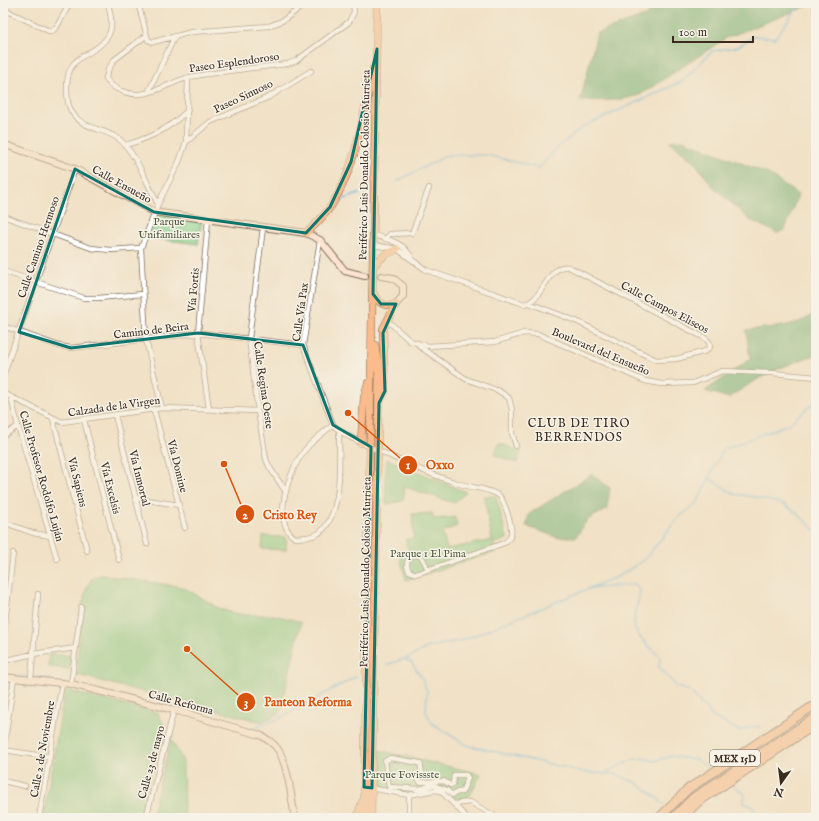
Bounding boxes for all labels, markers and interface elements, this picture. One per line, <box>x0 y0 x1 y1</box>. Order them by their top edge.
scale bar <box>673 18 753 44</box>
text: 100 m <box>679 25 707 40</box>
street label: Paseo Esplendoroso <box>188 50 280 76</box>
street label: Periférico Luis Donaldo Colosio Murrieta <box>356 69 374 260</box>
street label: Paseo Sinuoso <box>211 77 275 117</box>
street label: Calle Ensueño <box>89 163 154 207</box>
street label: Calle Camino Hermoso <box>15 194 63 300</box>
park label: Parque Unifamiliares <box>138 215 200 242</box>
street label: Vía Fortis <box>185 267 203 314</box>
street label: Calle Campos Eliseos <box>618 279 711 337</box>
street label: Calle Vía Pax <box>290 281 312 343</box>
street label: Camino de Beira <box>113 319 190 343</box>
street label: Boulevard del Ensueño <box>550 325 652 379</box>
street label: Calle Regina Oeste <box>250 341 276 430</box>
street label: Calzada de la Virgen <box>67 394 161 420</box>
street label: Calle Profesor Rodolfo Luján <box>16 409 66 543</box>
district label: CLUB DE TIRO BERRENDOS <box>528 416 630 445</box>
street label: Vía Domine <box>163 437 190 494</box>
street label: Vía Inmortal <box>125 448 153 508</box>
callout: Oxxo <box>398 453 462 477</box>
street label: Vía Sapiens <box>64 455 90 509</box>
text: 1 <box>406 458 411 473</box>
text: Oxxo <box>426 458 454 473</box>
street label: Vía Excelsis <box>97 460 123 516</box>
street label: Periférico Luis Donaldo Colosio Murrieta <box>357 476 375 667</box>
callout: Cristo Rey <box>235 502 325 526</box>
text: 2 <box>242 508 248 523</box>
text: Cristo Rey <box>263 508 318 524</box>
park label: Parque 1 El Pima <box>390 547 466 561</box>
street label: Calle Reforma <box>147 688 215 718</box>
callout: Panteon Reforma <box>236 690 360 714</box>
text: 3 <box>244 695 248 710</box>
text: Panteon Reforma <box>264 695 353 710</box>
street label: Calle 2 de Noviembre <box>28 700 58 799</box>
street label: Calle 23 de mayo <box>135 724 168 800</box>
road number: MEX 15D <box>710 750 760 766</box>
north arrow <box>761 763 801 803</box>
park label: Parque Fovissste <box>365 768 439 782</box>
text: N <box>772 784 786 800</box>

